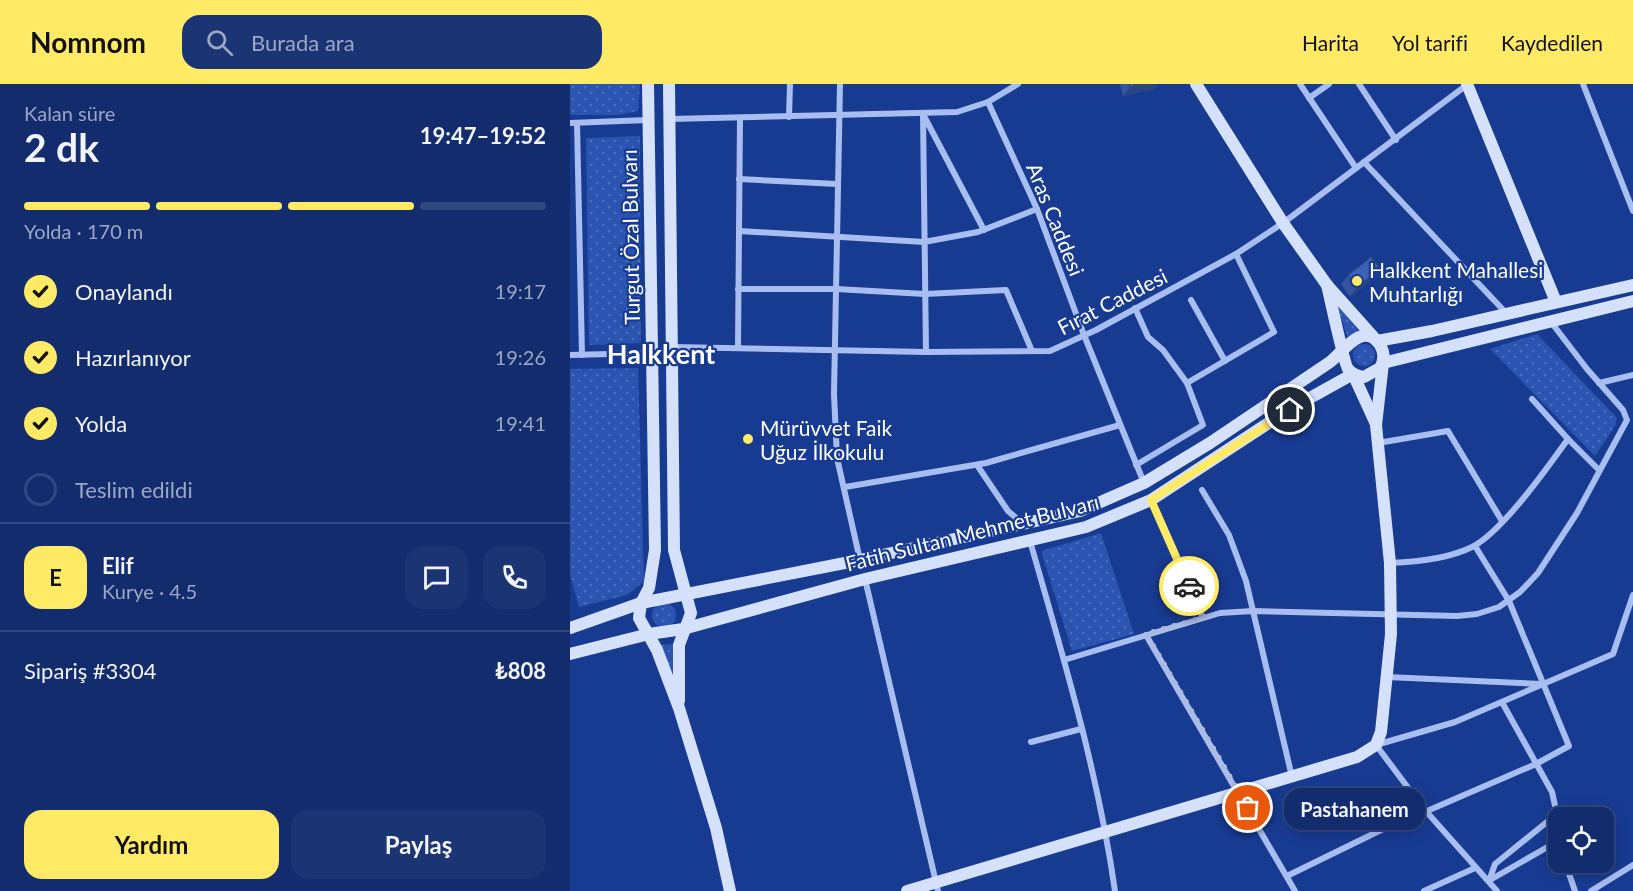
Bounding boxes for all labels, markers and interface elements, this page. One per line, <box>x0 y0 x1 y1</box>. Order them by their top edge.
search box <box>182 15 602 69</box>
text: Nomnom <box>30 25 146 59</box>
icon: search <box>203 26 236 59</box>
text: Burada ara <box>251 29 355 56</box>
text: Harita <box>1302 30 1359 55</box>
text: Yol tarifi <box>1392 30 1468 55</box>
text: Kaydedilen <box>1501 30 1603 55</box>
text: Kalan süre <box>24 101 115 125</box>
text: 19:47–19:52 <box>420 122 546 149</box>
text: 2 dk <box>24 124 99 170</box>
street label: Turgut Özal Bulvarı <box>616 149 644 325</box>
street label: Aras Caddesi <box>1022 159 1090 279</box>
text: Yolda · 170 m <box>24 219 143 243</box>
place label: Halkkent Mahallesi Muhtarlığı <box>1369 257 1543 306</box>
street label: Fırat Caddesi <box>1053 263 1171 339</box>
marker: Halkkent Mahallesi Muhtarlığı <box>1350 274 1364 288</box>
icon: check <box>24 275 57 308</box>
text: Onaylandı <box>75 278 173 305</box>
text: 19:17 <box>495 279 546 303</box>
district label: Halkkent <box>607 337 715 370</box>
icon: check <box>24 341 57 374</box>
text: Hazırlanıyor <box>75 344 191 371</box>
text: 19:26 <box>495 345 546 369</box>
pin <box>1264 384 1315 435</box>
icon: home <box>1273 393 1306 426</box>
icon: check <box>24 407 57 440</box>
text: Yolda <box>75 410 127 437</box>
text: 19:41 <box>495 411 546 435</box>
place label: Mürüvvet Faik Uğuz İlkokulu <box>760 415 893 464</box>
marker: Mürüvvet Faik Uğuz İlkokulu <box>741 432 755 446</box>
text: Teslim edildi <box>75 476 193 503</box>
street label: Fatih Sultan Mehmet Bulvarı <box>843 488 1101 576</box>
button: chat <box>405 546 468 609</box>
button: phone <box>483 546 546 609</box>
text: Elif <box>102 552 134 579</box>
courier <box>1159 556 1219 616</box>
text: E <box>49 564 62 591</box>
icon: car <box>1173 570 1206 603</box>
text: Kurye · 4.5 <box>102 579 197 603</box>
text: Sipariş #3304 <box>24 657 157 684</box>
text: ₺808 <box>495 657 546 684</box>
pin <box>1222 782 1273 833</box>
callout: Pastahanem <box>1284 787 1425 829</box>
icon: bag <box>1231 791 1264 824</box>
text: Pastahanem <box>1300 797 1409 821</box>
map controls <box>1548 807 1614 873</box>
button: locate <box>1548 807 1614 873</box>
button: Yardım <box>24 810 279 879</box>
button: Paylaş <box>291 810 546 879</box>

